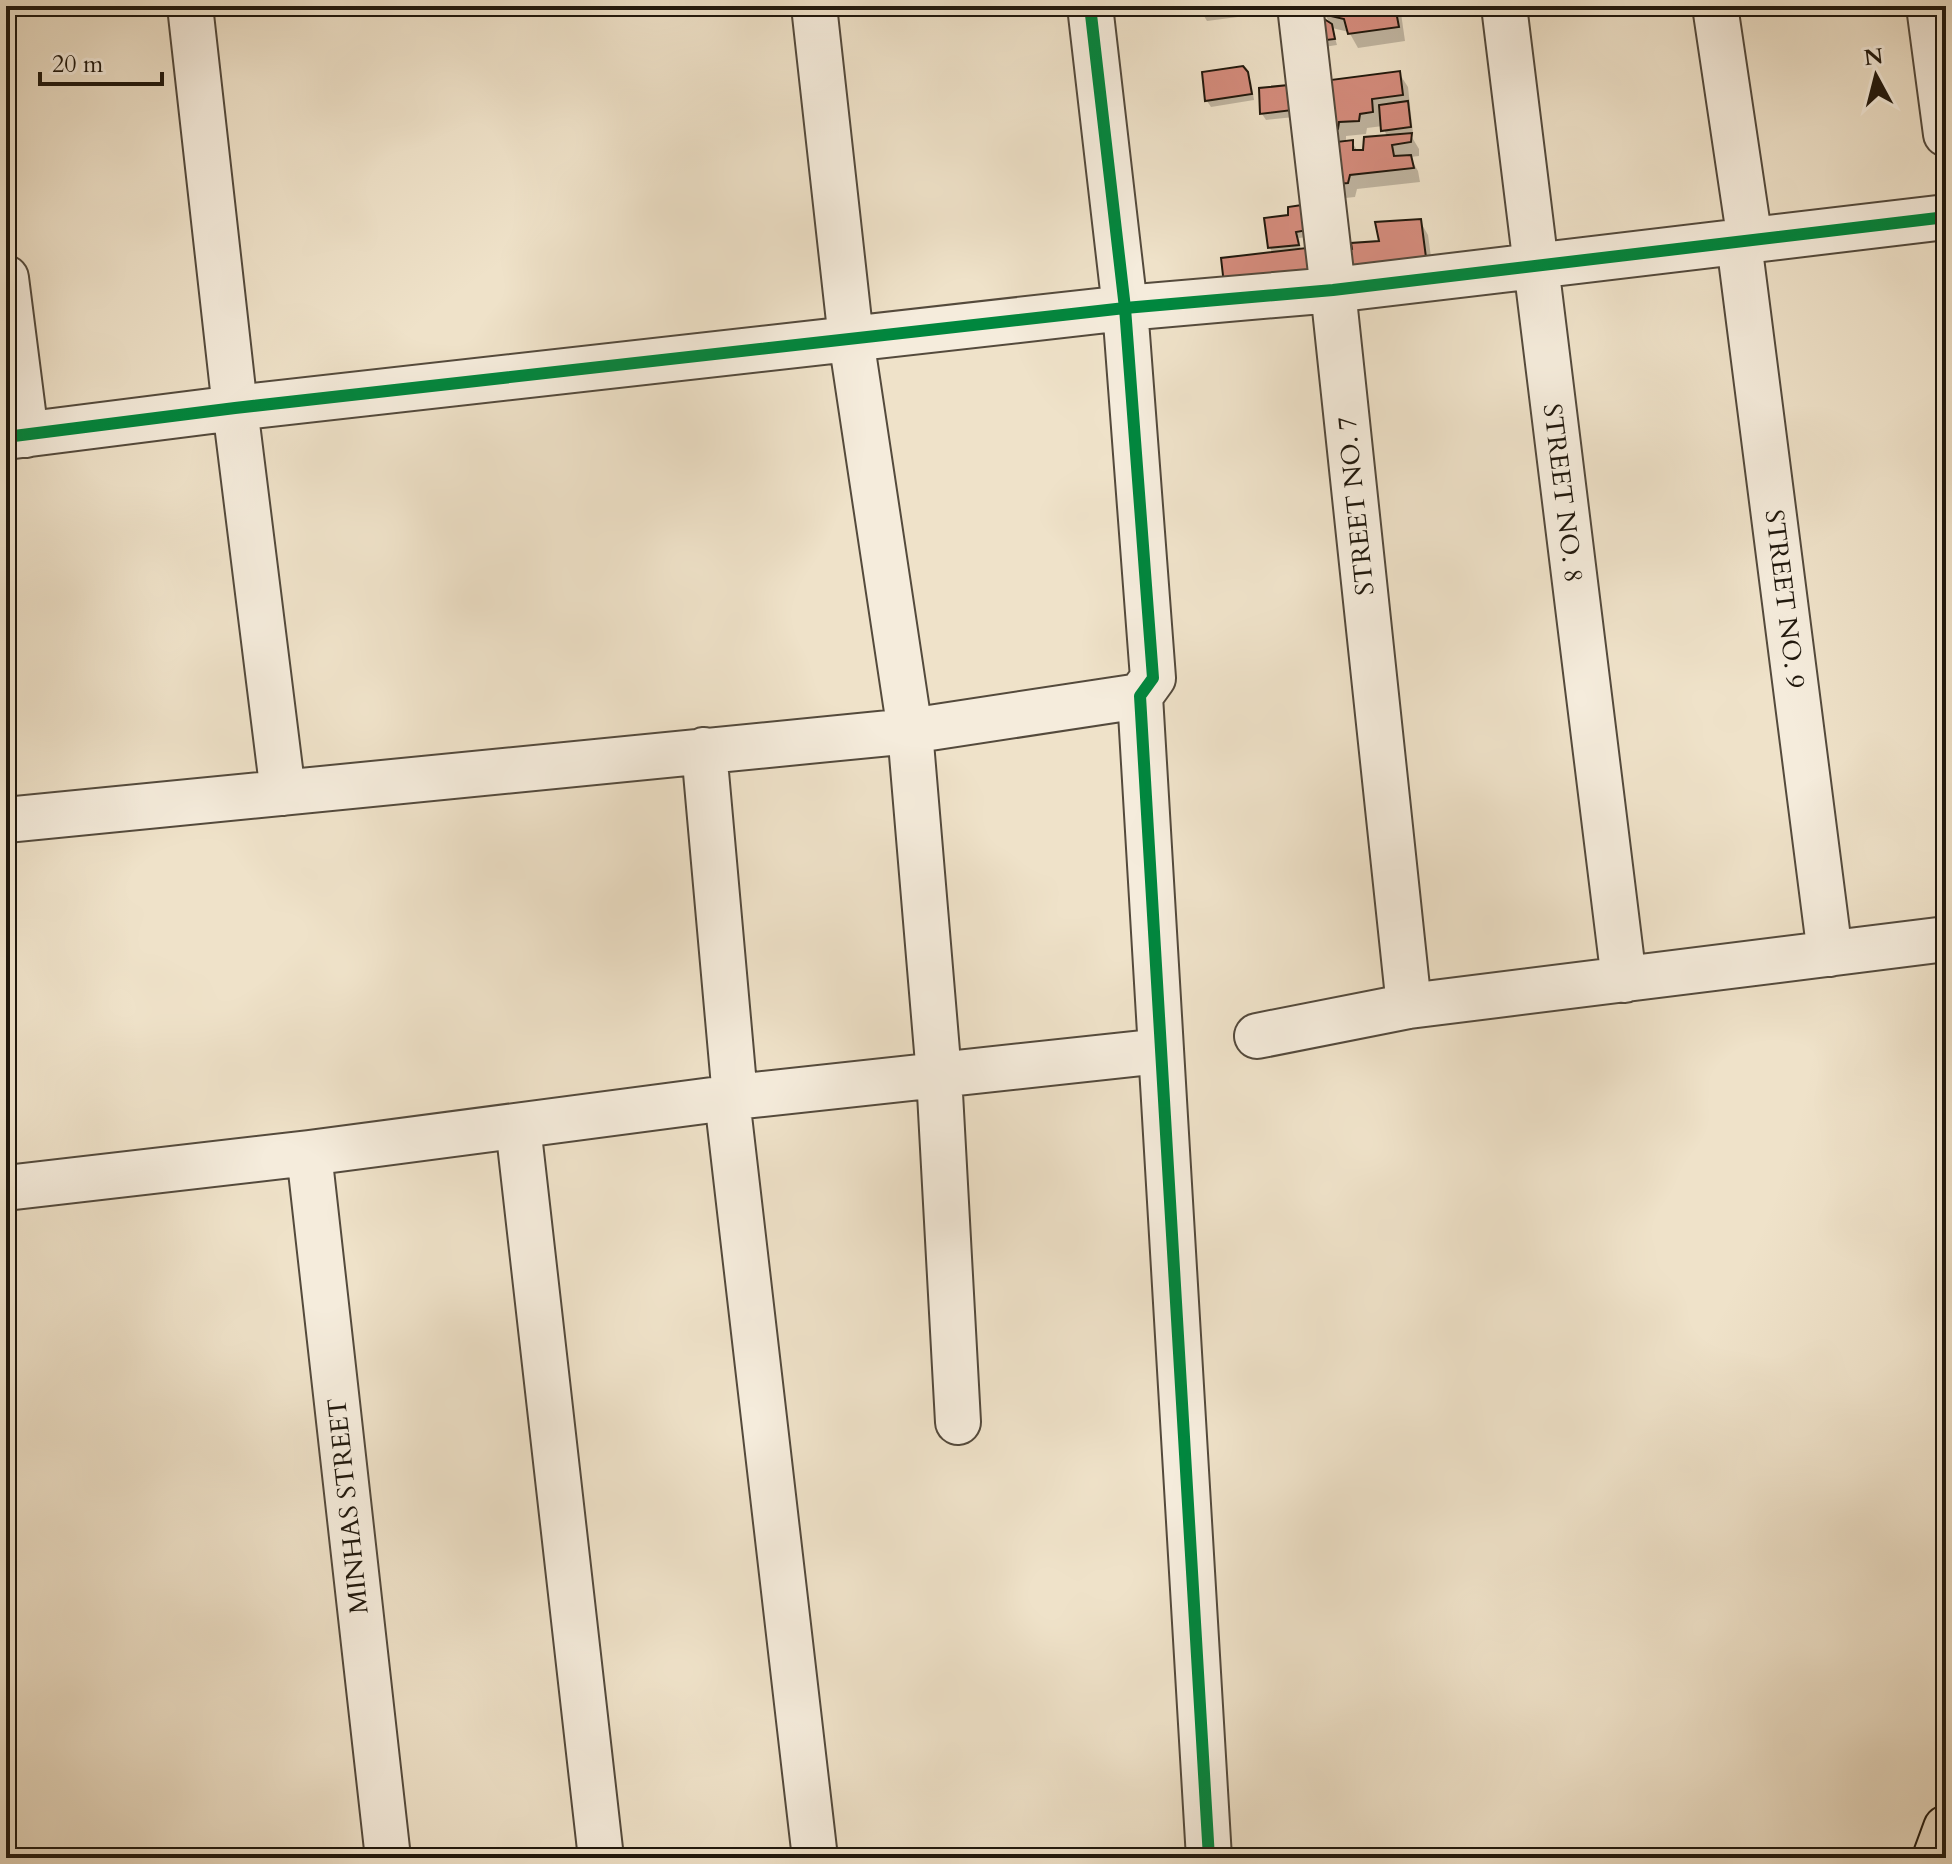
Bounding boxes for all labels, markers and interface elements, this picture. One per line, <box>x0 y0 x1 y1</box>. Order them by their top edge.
scale bar <box>40 36 162 86</box>
north arrow <box>1836 36 1916 116</box>
text: N <box>1862 41 1885 73</box>
text: 20 m <box>52 48 104 81</box>
street label: STREET NO. 8 <box>1535 402 1591 584</box>
street label: STREET NO. 7 <box>1329 415 1383 597</box>
street label: STREET NO. 9 <box>1757 508 1813 690</box>
street label: MINHAS STREET <box>319 1396 377 1616</box>

